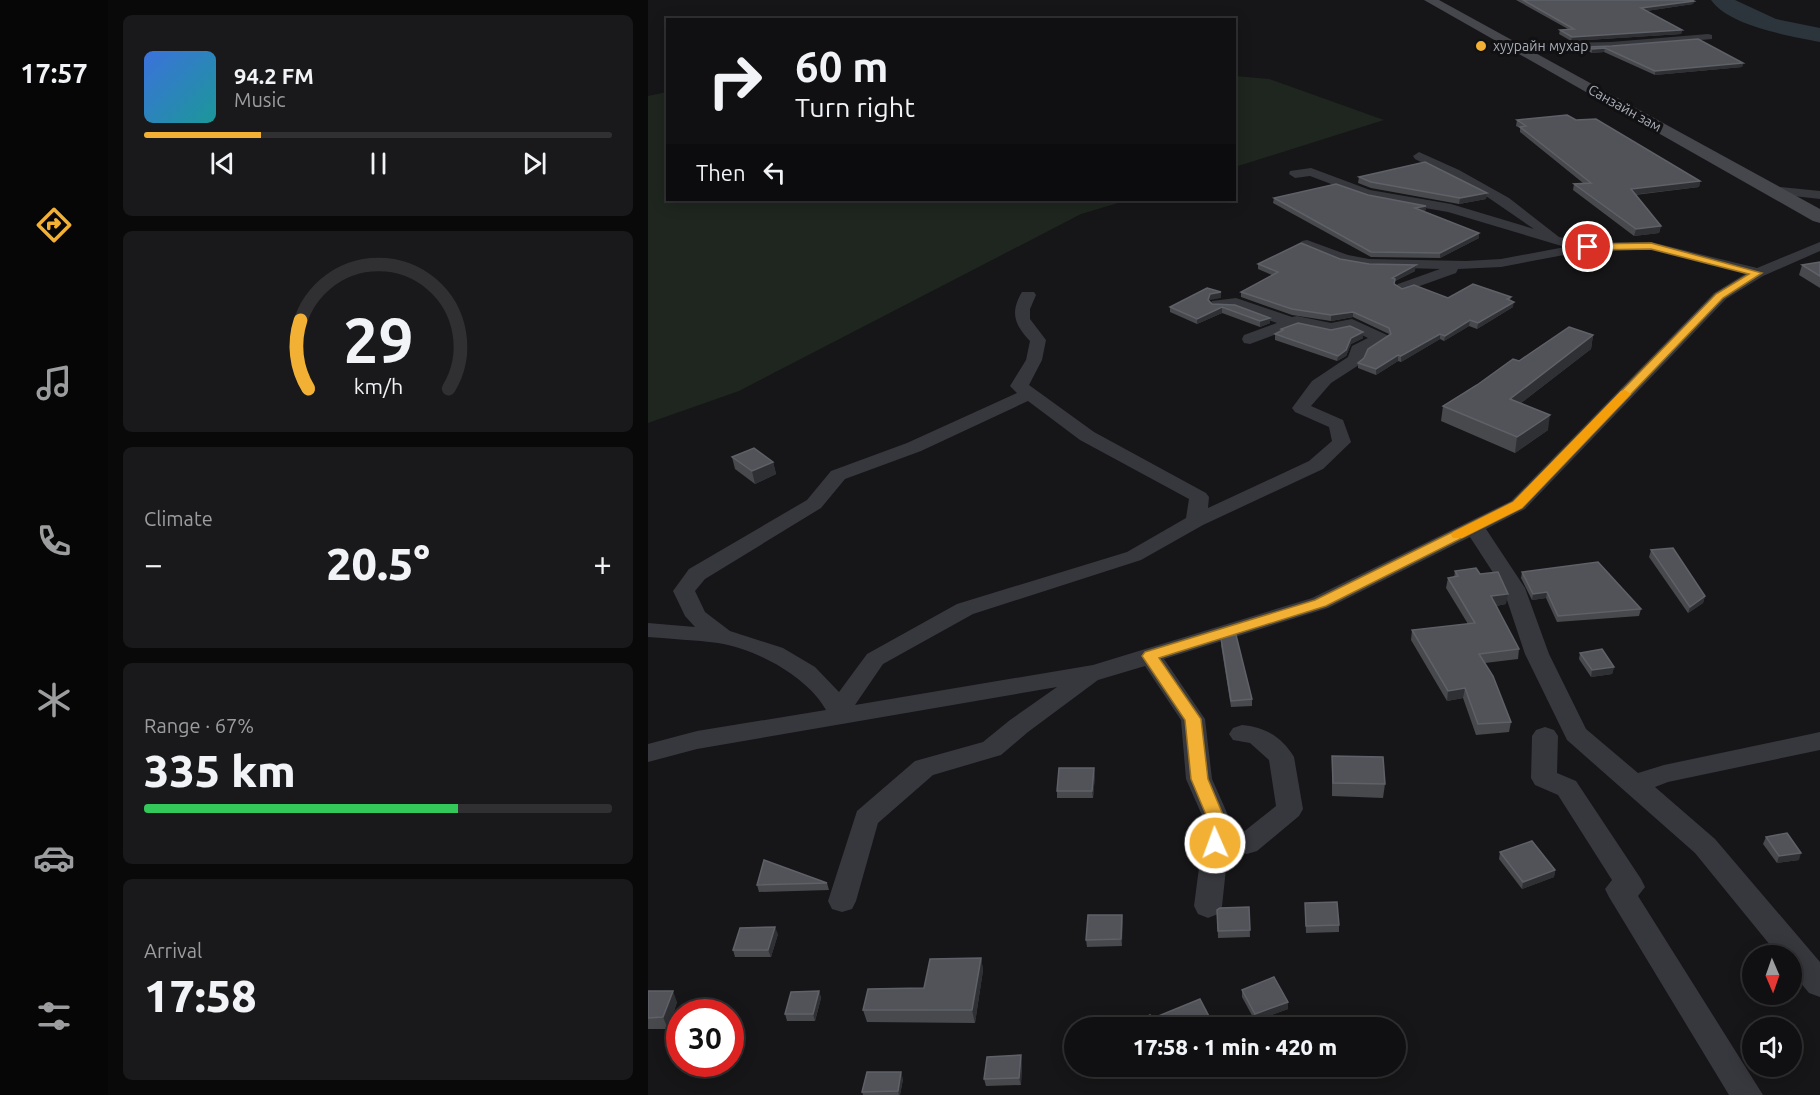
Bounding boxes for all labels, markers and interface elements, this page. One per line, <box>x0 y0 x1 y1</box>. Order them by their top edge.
place label: хуурайн мухар <box>1493 38 1588 54</box>
marker: хуурайн мухар <box>1474 39 1488 53</box>
icon: right <box>696 42 774 120</box>
text: 60 m <box>795 43 889 90</box>
text: 17:57 <box>20 58 88 88</box>
text: 94.2 FM <box>234 63 314 88</box>
street label: Санзайн зам <box>1585 81 1665 135</box>
text: Music <box>234 88 286 111</box>
text: Turn right <box>795 92 915 122</box>
icon: previous <box>206 147 239 180</box>
icon: pause <box>362 147 395 180</box>
icon: next <box>518 147 551 180</box>
icon: left <box>758 156 791 189</box>
text: Then <box>696 160 746 185</box>
icon: directions <box>33 204 75 246</box>
pin <box>1562 221 1613 272</box>
icon: arrive <box>1571 230 1604 263</box>
text: 29 <box>343 305 413 375</box>
icon: music <box>33 362 75 404</box>
text: km/h <box>353 374 403 398</box>
text: Climate <box>144 507 213 530</box>
icon: phone <box>33 520 75 562</box>
text: 20.5° <box>326 538 430 589</box>
text: − <box>144 545 163 582</box>
text: + <box>593 545 612 582</box>
icon: climate <box>33 679 75 721</box>
text: Range · 67% <box>144 714 254 737</box>
text: 335 km <box>144 745 296 796</box>
position arrow <box>1183 811 1247 875</box>
icon: car <box>33 837 75 879</box>
text: Arrival <box>144 939 202 962</box>
north arrow <box>1742 945 1802 1005</box>
map controls <box>1742 945 1802 1077</box>
text: 17:58 <box>144 970 257 1021</box>
icon: filters <box>33 995 75 1037</box>
speed limit sign: 30 <box>666 999 744 1077</box>
button: sound <box>1742 1017 1802 1077</box>
text: 17:58 · 1 min · 420 m <box>1133 1034 1337 1059</box>

